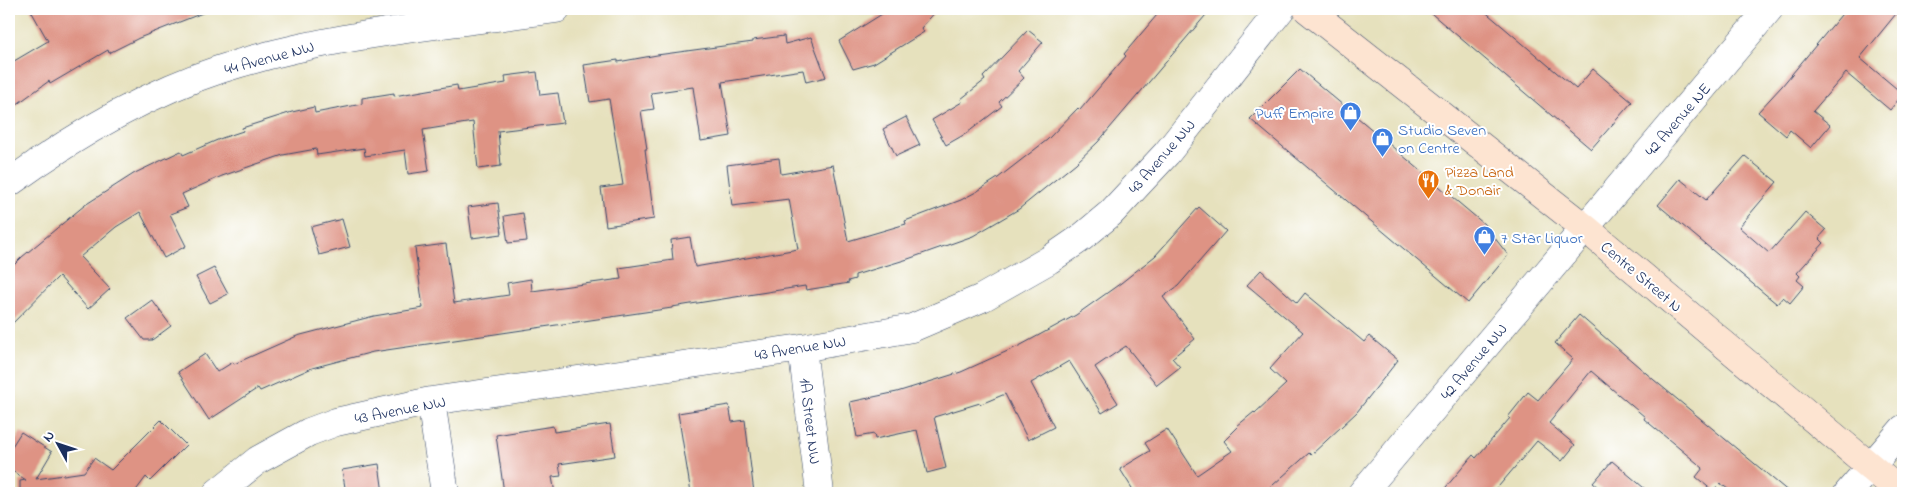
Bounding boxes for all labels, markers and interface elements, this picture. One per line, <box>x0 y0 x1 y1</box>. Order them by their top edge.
street label: 44 Avenue NW <box>222 35 317 82</box>
street label: 42 Avenue NE <box>1640 78 1717 162</box>
shop icon: Puff Empire <box>1338 100 1362 131</box>
place label: Puff Empire <box>1255 102 1335 126</box>
street label: 43 Avenue NW <box>1123 115 1202 200</box>
place label: Studio Seven on Centre <box>1398 119 1486 161</box>
shop icon: Studio Seven on Centre <box>1370 126 1394 157</box>
place label: Pizza Land & Donair <box>1445 161 1514 203</box>
restaurant icon: Pizza Land & Donair <box>1417 168 1441 199</box>
shop icon: 7 Star Liquor <box>1473 225 1497 256</box>
place label: 7 Star Liquor <box>1501 227 1583 251</box>
street label: Centre Street N <box>1595 236 1687 319</box>
street label: 42 Avenue NW <box>1435 319 1514 406</box>
street label: 43 Avenue NW <box>753 330 848 368</box>
street label: 1A Street NW <box>792 377 826 466</box>
street label: 43 Avenue NW <box>353 390 448 432</box>
north arrow <box>32 420 82 470</box>
text: N <box>38 426 60 447</box>

